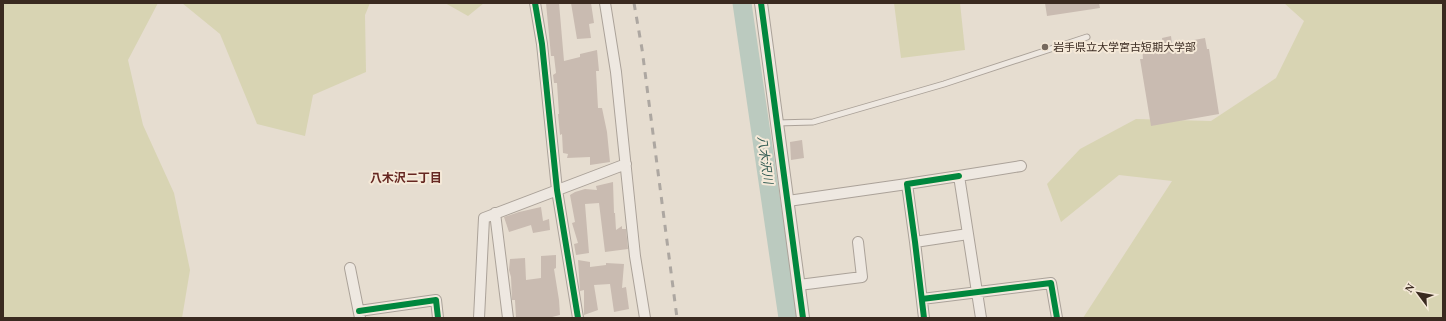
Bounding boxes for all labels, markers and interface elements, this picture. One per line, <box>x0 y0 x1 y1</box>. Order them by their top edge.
place label: 岩手県立大学宮古短期大学部 <box>1053 41 1196 53</box>
marker: 岩手県立大学宮古短期大学部 <box>1040 42 1050 52</box>
water label: 八木沢川 <box>755 135 776 187</box>
district label: 八木沢二丁目 <box>370 171 442 185</box>
north arrow <box>1398 273 1438 313</box>
text: N <box>1402 281 1417 294</box>

